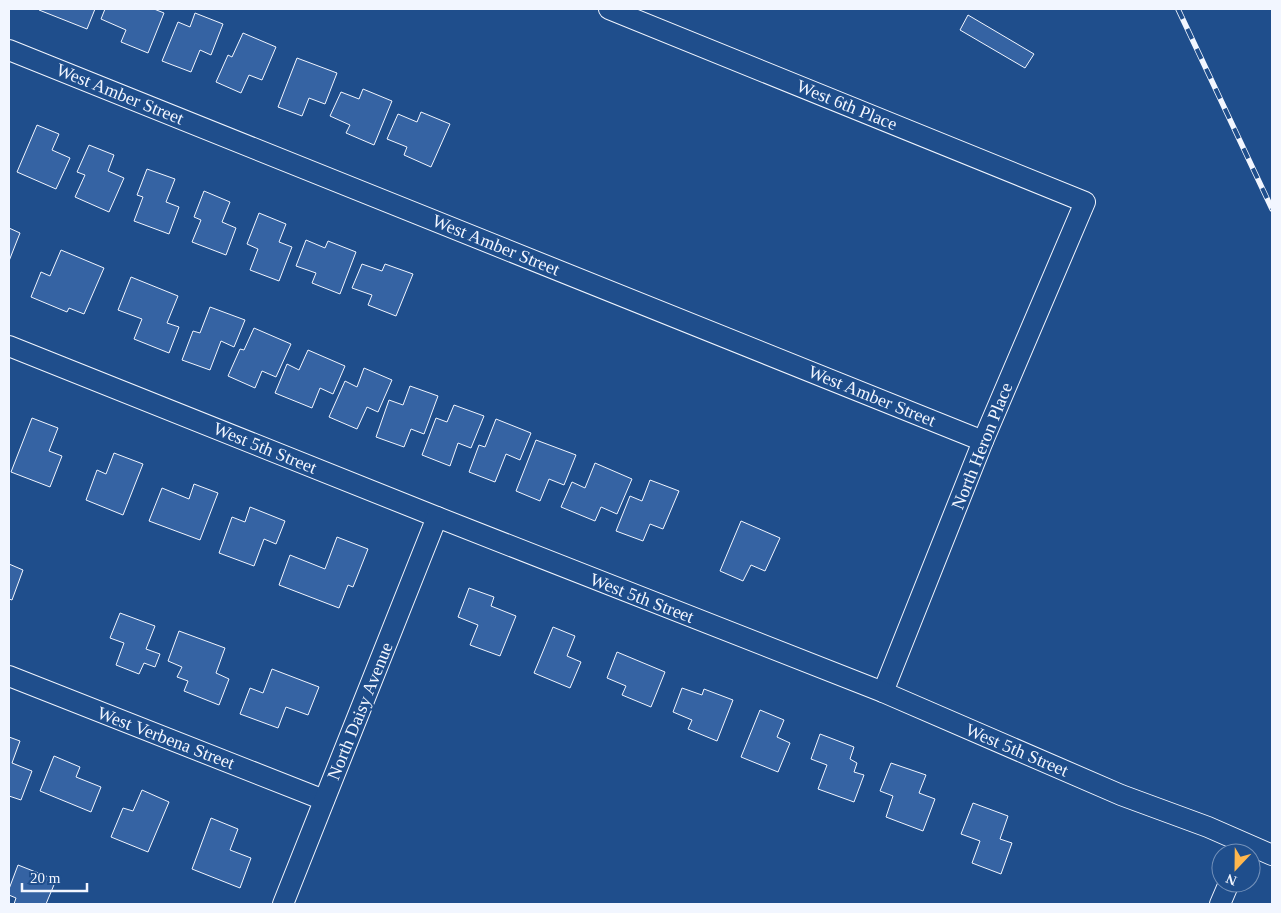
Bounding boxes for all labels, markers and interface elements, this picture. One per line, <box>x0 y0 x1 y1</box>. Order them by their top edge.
street label: West Amber Street <box>53 59 187 129</box>
street label: West 6th Place <box>794 76 900 134</box>
street label: West Amber Street <box>429 210 563 280</box>
street label: West Amber Street <box>805 361 939 431</box>
street label: North Heron Place <box>947 380 1017 512</box>
street label: West 5th Street <box>210 418 320 478</box>
street label: West 5th Street <box>587 569 697 627</box>
street label: North Daisy Avenue <box>323 639 397 783</box>
street label: West Verbena Street <box>95 703 237 773</box>
street label: West 5th Street <box>963 719 1071 781</box>
north arrow <box>1211 843 1261 893</box>
scale bar <box>22 860 88 892</box>
text: 20 m <box>30 870 61 886</box>
text: N <box>1224 871 1239 888</box>

